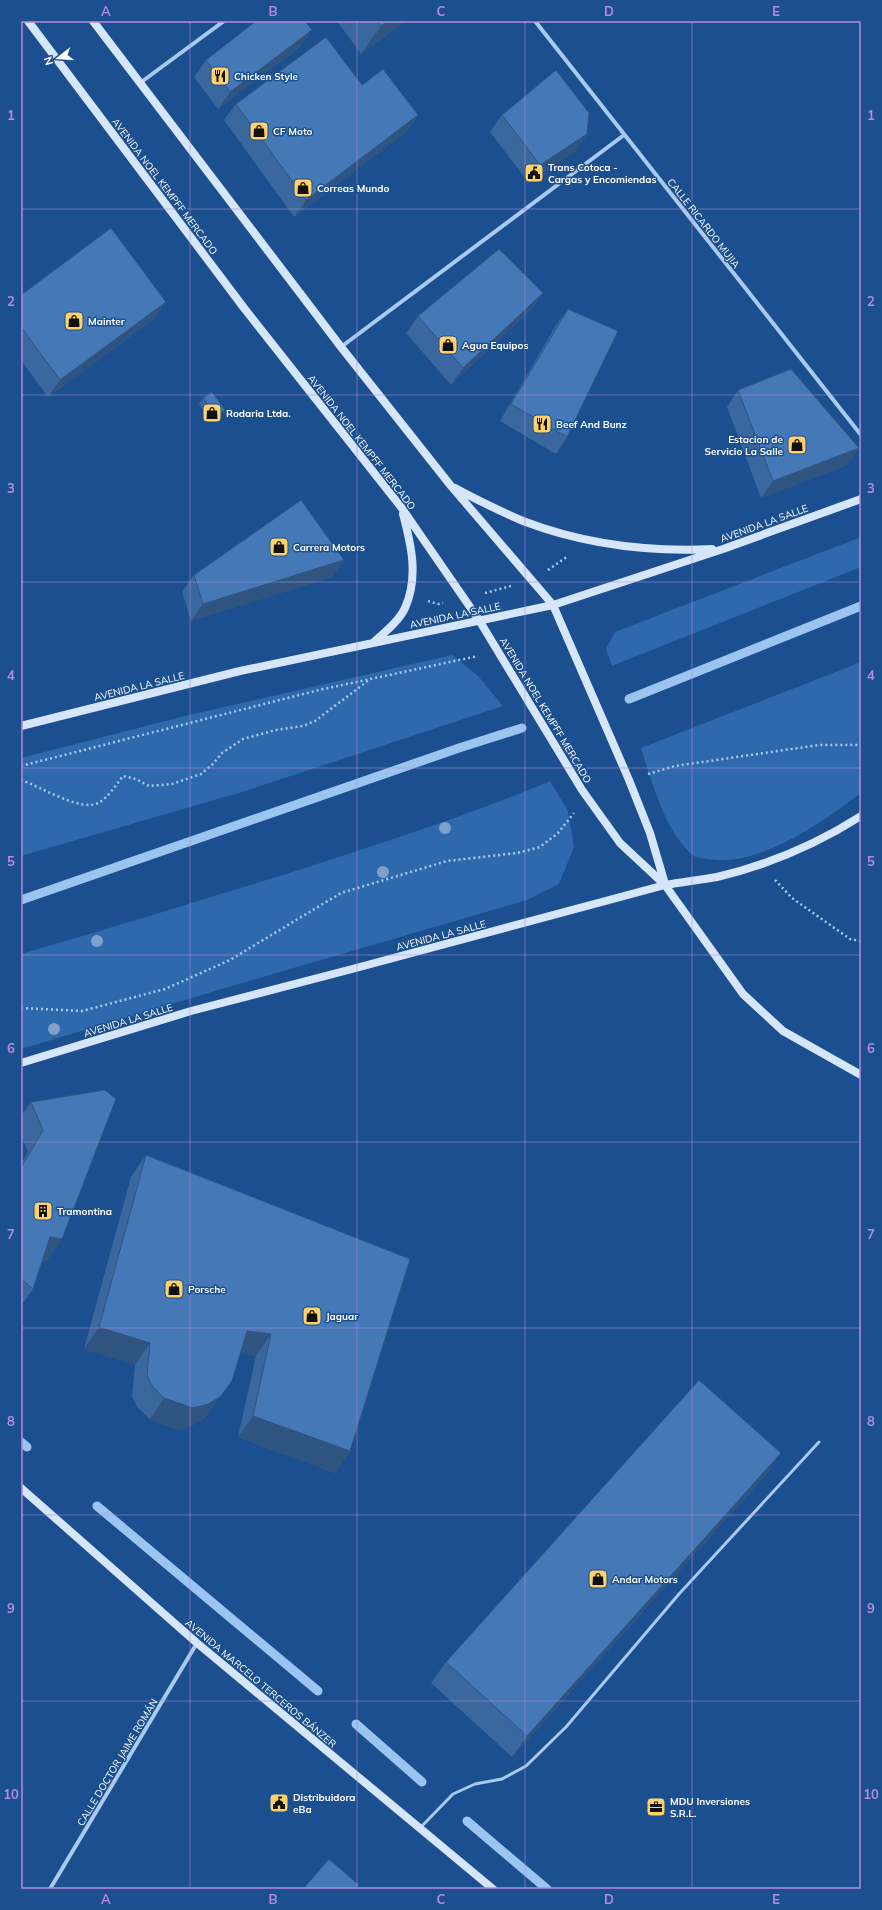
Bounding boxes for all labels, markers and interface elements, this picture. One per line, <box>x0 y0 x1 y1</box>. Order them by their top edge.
text: A <box>101 3 111 19</box>
text: B <box>269 3 278 19</box>
text: C <box>437 3 446 19</box>
text: D <box>604 3 614 19</box>
text: E <box>772 3 780 19</box>
north arrow <box>38 38 78 78</box>
text: N <box>41 55 56 67</box>
restaurant icon: Chicken Style <box>209 65 231 87</box>
place label: Chicken Style <box>234 70 299 83</box>
text: 1 <box>7 107 15 123</box>
text: 1 <box>867 107 875 123</box>
street label: AVENIDA NOEL KEMPFF MERCADO <box>109 115 220 257</box>
shop icon: CF Moto <box>248 120 270 142</box>
place label: CF Moto <box>273 125 313 138</box>
place label: Trans Cotoca - Cargas y Encomiendas <box>548 161 656 186</box>
public building icon: Trans Cotoca - Cargas y Encomiendas <box>523 162 545 184</box>
street label: CALLE RICARDO MUJIA <box>664 176 743 271</box>
shop icon: Correas Mundo <box>292 177 314 199</box>
place label: Correas Mundo <box>317 182 390 195</box>
text: 2 <box>7 293 15 309</box>
text: 2 <box>867 293 875 309</box>
shop icon: Mainter <box>63 310 85 332</box>
place label: Mainter <box>88 315 125 328</box>
shop icon: Agua Equipos <box>437 334 459 356</box>
place label: Agua Equipos <box>462 339 528 352</box>
street label: AVENIDA NOEL KEMPFF MERCADO <box>305 372 419 513</box>
shop icon: Rodaria Ltda. <box>201 402 223 424</box>
place label: Rodaria Ltda. <box>226 407 291 420</box>
restaurant icon: Beef And Bunz <box>531 413 553 435</box>
place label: Beef And Bunz <box>556 418 627 431</box>
place label: Estacion de Servicio La Salle <box>705 433 784 458</box>
shop icon: Estacion de Servicio La Salle <box>786 434 808 456</box>
text: 3 <box>7 480 15 496</box>
text: 3 <box>867 480 875 496</box>
street label: AVENIDA LA SALLE <box>718 501 810 545</box>
shop icon: Carrera Motors <box>268 536 290 558</box>
place label: Carrera Motors <box>293 541 365 554</box>
street label: AVENIDA LA SALLE <box>408 599 502 631</box>
street label: AVENIDA NOEL KEMPFF MERCADO <box>497 635 595 786</box>
text: 4 <box>7 667 15 683</box>
text: 4 <box>867 667 875 683</box>
street label: AVENIDA LA SALLE <box>93 669 186 704</box>
text: 5 <box>7 853 15 869</box>
text: 5 <box>867 853 875 869</box>
street label: AVENIDA LA SALLE <box>395 917 488 954</box>
street label: AVENIDA LA SALLE <box>82 1001 174 1040</box>
text: 6 <box>7 1040 15 1056</box>
text: 6 <box>867 1040 875 1056</box>
building icon: Tramontina <box>32 1200 54 1222</box>
place label: Tramontina <box>57 1205 112 1218</box>
text: 7 <box>7 1226 15 1242</box>
text: 7 <box>867 1226 875 1242</box>
shop icon: Porsche <box>163 1278 185 1300</box>
place label: Porsche <box>188 1283 226 1296</box>
shop icon: Jaguar <box>301 1305 323 1327</box>
place label: Jaguar <box>326 1310 358 1323</box>
text: 8 <box>7 1413 15 1429</box>
text: 8 <box>867 1413 875 1429</box>
shop icon: Andar Motors <box>587 1568 609 1590</box>
place label: Andar Motors <box>612 1573 678 1586</box>
text: 9 <box>7 1600 15 1616</box>
text: 9 <box>867 1600 875 1616</box>
street label: AVENIDA MARCELO TERCEROS BÁNZER <box>182 1616 339 1751</box>
street label: CALLE DOCTOR JAIME ROMÁN <box>74 1696 161 1828</box>
text: 10 <box>3 1786 19 1802</box>
text: 10 <box>863 1786 879 1802</box>
place label: Distribuidora eBa <box>293 1791 356 1816</box>
public building icon: Distribuidora eBa <box>268 1792 290 1814</box>
place label: MDU Inversiones S.R.L. <box>670 1795 750 1820</box>
office icon: MDU Inversiones S.R.L. <box>645 1796 667 1818</box>
text: A <box>101 1891 111 1907</box>
text: B <box>269 1891 278 1907</box>
text: C <box>437 1891 446 1907</box>
text: D <box>604 1891 614 1907</box>
text: E <box>772 1891 780 1907</box>

